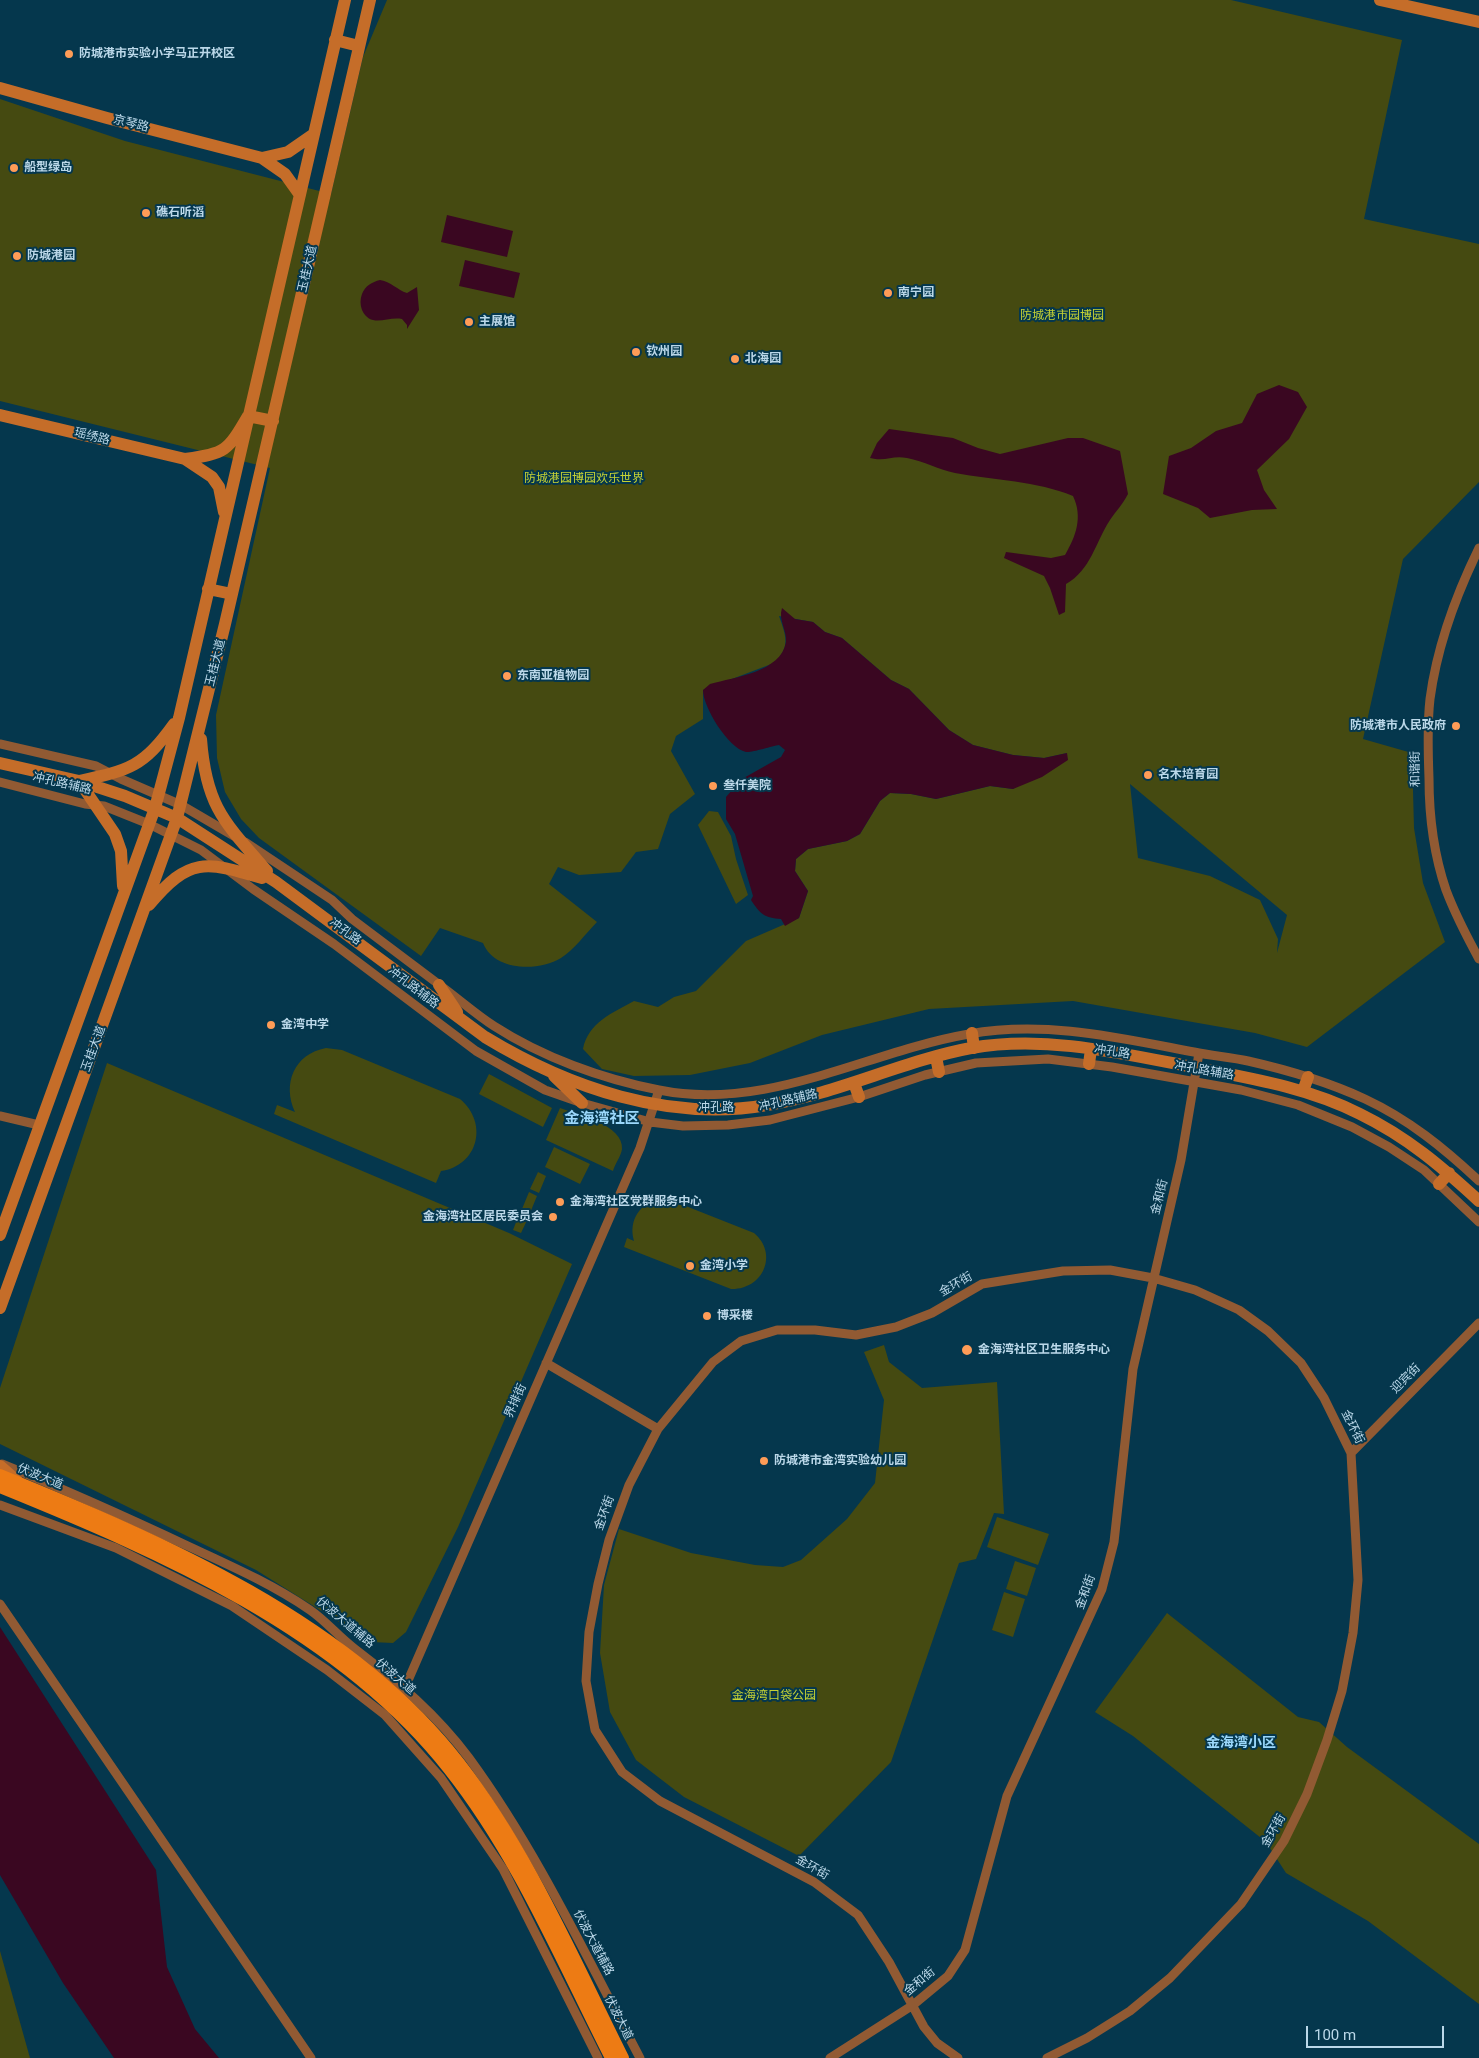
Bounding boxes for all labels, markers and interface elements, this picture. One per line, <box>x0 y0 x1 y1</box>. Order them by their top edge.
place label: 防城港市实验小学马正开校区 <box>79 47 235 61</box>
marker: 防城港市实验小学马正开校区 <box>63 48 75 60</box>
street label: 京琴路 <box>112 113 150 135</box>
place label: 船型绿岛 <box>24 161 72 175</box>
marker: 船型绿岛 <box>8 162 20 174</box>
place label: 礁石听滔 <box>156 206 204 220</box>
marker: 礁石听滔 <box>140 207 152 219</box>
street label: 玉桂大道 <box>296 244 320 294</box>
place label: 防城港园 <box>27 249 75 263</box>
marker: 防城港园 <box>11 250 23 262</box>
place label: 南宁园 <box>898 286 934 300</box>
marker: 南宁园 <box>882 287 894 299</box>
park label: 防城港市园博园 <box>1020 309 1104 323</box>
place label: 主展馆 <box>479 315 515 329</box>
marker: 主展馆 <box>463 316 475 328</box>
place label: 钦州园 <box>646 345 682 359</box>
marker: 钦州园 <box>630 346 642 358</box>
place label: 北海园 <box>745 352 781 366</box>
marker: 北海园 <box>729 353 741 365</box>
street label: 瑶绣路 <box>73 426 111 448</box>
park label: 防城港园博园欢乐世界 <box>524 472 644 486</box>
street label: 玉桂大道 <box>203 638 229 688</box>
place label: 东南亚植物园 <box>517 669 589 683</box>
marker: 东南亚植物园 <box>501 670 513 682</box>
place label: 防城港市人民政府 <box>1350 719 1446 733</box>
marker: 防城港市人民政府 <box>1450 720 1462 732</box>
street label: 和谐街 <box>1408 751 1424 787</box>
place label: 名木培育园 <box>1158 768 1218 782</box>
marker: 名木培育园 <box>1142 769 1154 781</box>
street label: 冲孔路辅路 <box>31 770 93 798</box>
place label: 叁仟美院 <box>723 779 771 793</box>
marker: 叁仟美院 <box>707 780 719 792</box>
street label: 冲孔路 <box>326 916 364 948</box>
street label: 冲孔路辅路 <box>385 964 441 1012</box>
place label: 金湾中学 <box>281 1018 329 1032</box>
marker: 金湾中学 <box>265 1019 277 1031</box>
street label: 玉桂大道 <box>79 1024 109 1074</box>
street label: 冲孔路 <box>1093 1042 1131 1062</box>
street label: 冲孔路辅路 <box>1173 1059 1235 1083</box>
street label: 冲孔路辅路 <box>757 1087 819 1115</box>
street label: 冲孔路 <box>698 1101 734 1115</box>
district label: 金海湾社区 <box>565 1110 639 1128</box>
street label: 金和街 <box>1149 1178 1171 1216</box>
place label: 金海湾社区党群服务中心 <box>570 1195 702 1209</box>
marker: 金海湾社区党群服务中心 <box>554 1196 566 1208</box>
place label: 金海湾社区居民委员会 <box>423 1210 543 1224</box>
marker: 金海湾社区居民委员会 <box>547 1211 559 1223</box>
place label: 金湾小学 <box>700 1259 748 1273</box>
marker: 金湾小学 <box>684 1260 696 1272</box>
street label: 金环街 <box>937 1270 975 1300</box>
place label: 博采楼 <box>717 1309 753 1323</box>
marker: 博采楼 <box>701 1310 713 1322</box>
marker: 金海湾社区卫生服务中心 <box>960 1343 974 1357</box>
place label: 金海湾社区卫生服务中心 <box>978 1343 1110 1357</box>
street label: 迎宾街 <box>1388 1361 1424 1397</box>
street label: 界排街 <box>502 1382 530 1420</box>
street label: 金环街 <box>1338 1408 1366 1446</box>
place label: 防城港市金湾实验幼儿园 <box>774 1454 906 1468</box>
marker: 防城港市金湾实验幼儿园 <box>758 1455 770 1467</box>
street label: 伏波大道 <box>15 1461 65 1493</box>
street label: 金环街 <box>592 1494 618 1532</box>
street label: 金和街 <box>1073 1573 1099 1611</box>
street label: 伏波大道辅路 <box>313 1594 377 1652</box>
street label: 伏波大道 <box>372 1656 418 1698</box>
park label: 金海湾口袋公园 <box>732 1689 816 1703</box>
district label: 金海湾小区 <box>1206 1735 1276 1751</box>
street label: 金环街 <box>1259 1812 1289 1850</box>
street label: 金环街 <box>793 1853 831 1883</box>
street label: 伏波大道辅路 <box>570 1908 616 1978</box>
street label: 金和街 <box>902 1965 938 1999</box>
street label: 伏波大道 <box>601 1993 635 2043</box>
scale bar <box>1309 2016 1446 2048</box>
text: 100 m <box>1314 2026 1356 2044</box>

